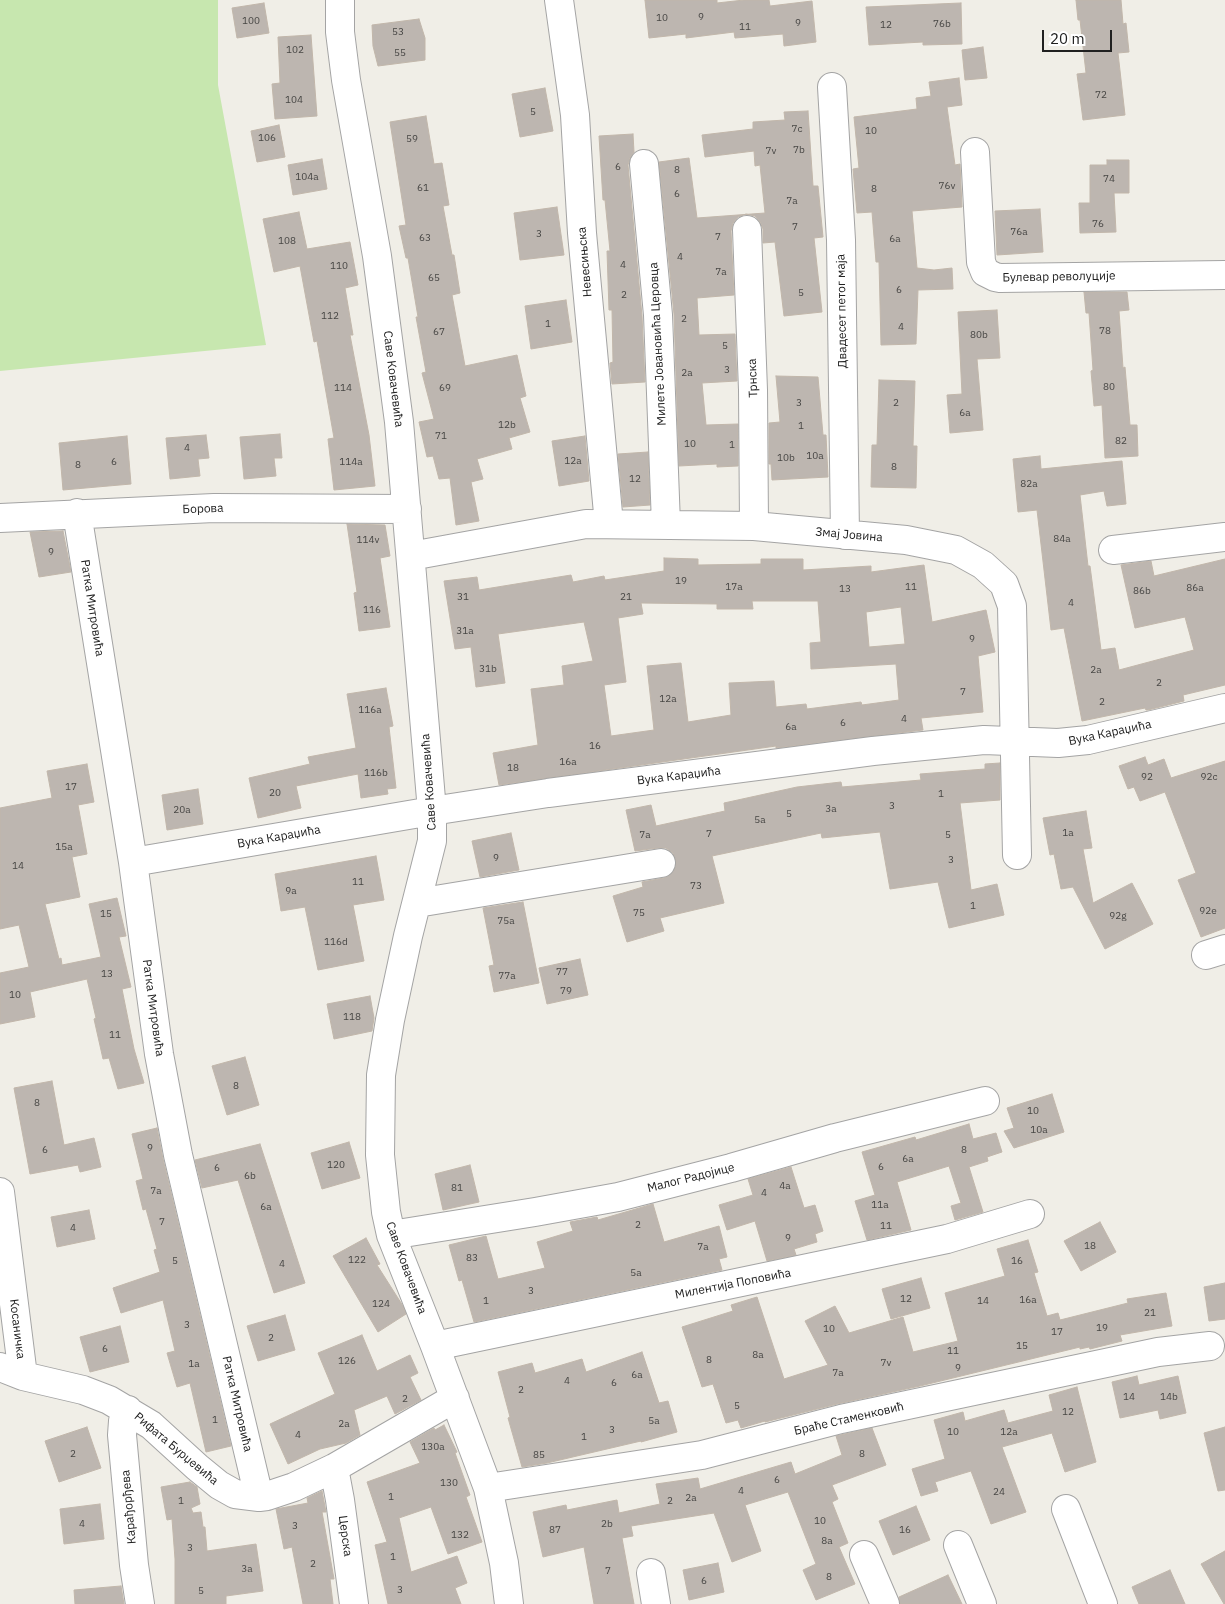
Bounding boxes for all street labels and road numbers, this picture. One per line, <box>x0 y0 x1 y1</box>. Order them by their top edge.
street label: Невесињска <box>575 226 595 298</box>
street label: Двадесет петог маја <box>834 254 850 368</box>
street label: Милете Јовановића Церовца <box>647 262 669 426</box>
street label: Булевар револуције <box>1002 269 1116 285</box>
street label: Саве Ковачевића <box>380 330 406 428</box>
street label: Трнска <box>745 358 761 398</box>
street label: Борова <box>182 501 224 517</box>
street label: Змај Јовина <box>815 525 883 545</box>
street label: Ратка Митровића <box>77 559 107 657</box>
street label: Вука Караџића <box>1067 717 1153 749</box>
street label: Саве Ковачевића <box>418 733 440 831</box>
street label: Вука Караџића <box>636 764 722 788</box>
street label: Вука Караџића <box>236 823 322 851</box>
street label: Ратка Митровића <box>139 959 167 1057</box>
street label: Малог Радојице <box>646 1160 736 1196</box>
street label: Саве Ковачевића <box>383 1220 429 1316</box>
street label: Милентија Поповића <box>674 1266 792 1302</box>
street label: Косаничка <box>6 1298 28 1360</box>
street label: Ратка Митровића <box>219 1355 255 1453</box>
street label: Браће Стаменковић <box>793 1399 905 1439</box>
street label: Рифата Бурџевића <box>131 1410 221 1488</box>
street label: Карађорђева <box>119 1469 139 1545</box>
street label: Церска <box>335 1515 355 1557</box>

